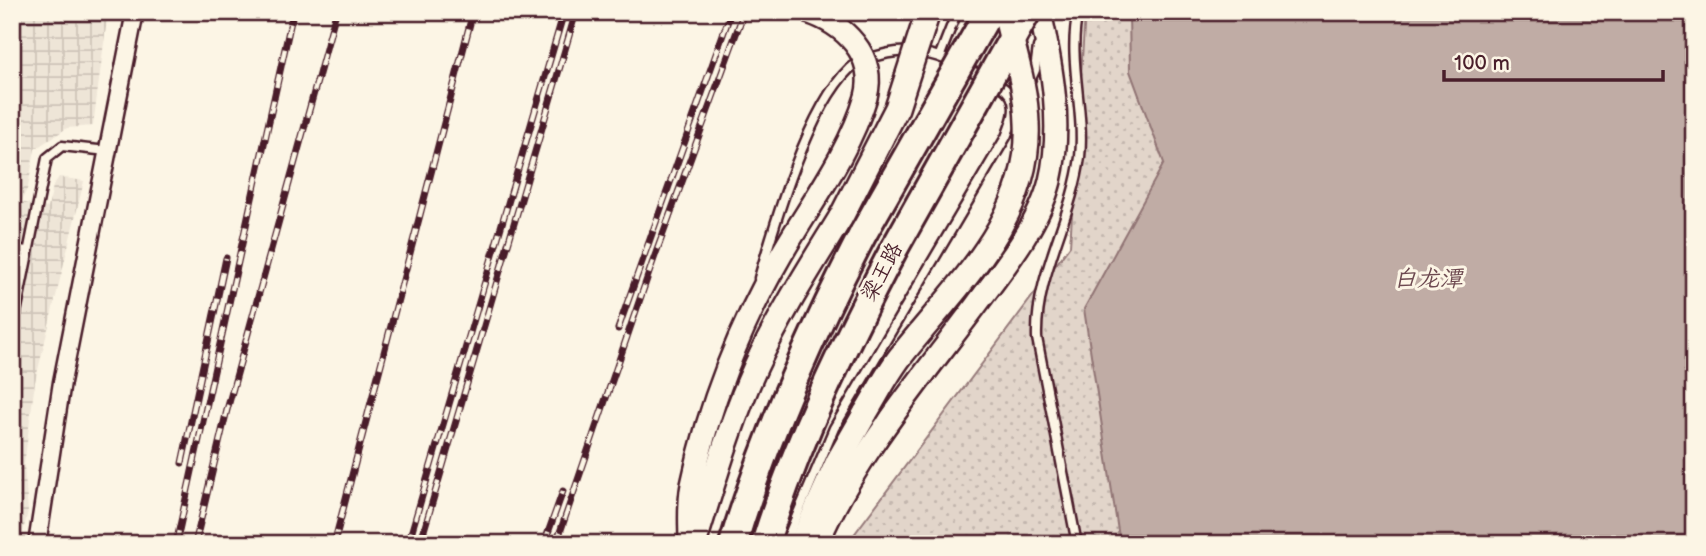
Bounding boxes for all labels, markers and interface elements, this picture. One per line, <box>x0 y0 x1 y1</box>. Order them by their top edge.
scale bar <box>1444 38 1662 82</box>
text: 100 m <box>1454 51 1510 76</box>
street label: 梁王路 <box>856 238 908 306</box>
water label: 白龙潭 <box>1394 265 1465 293</box>

